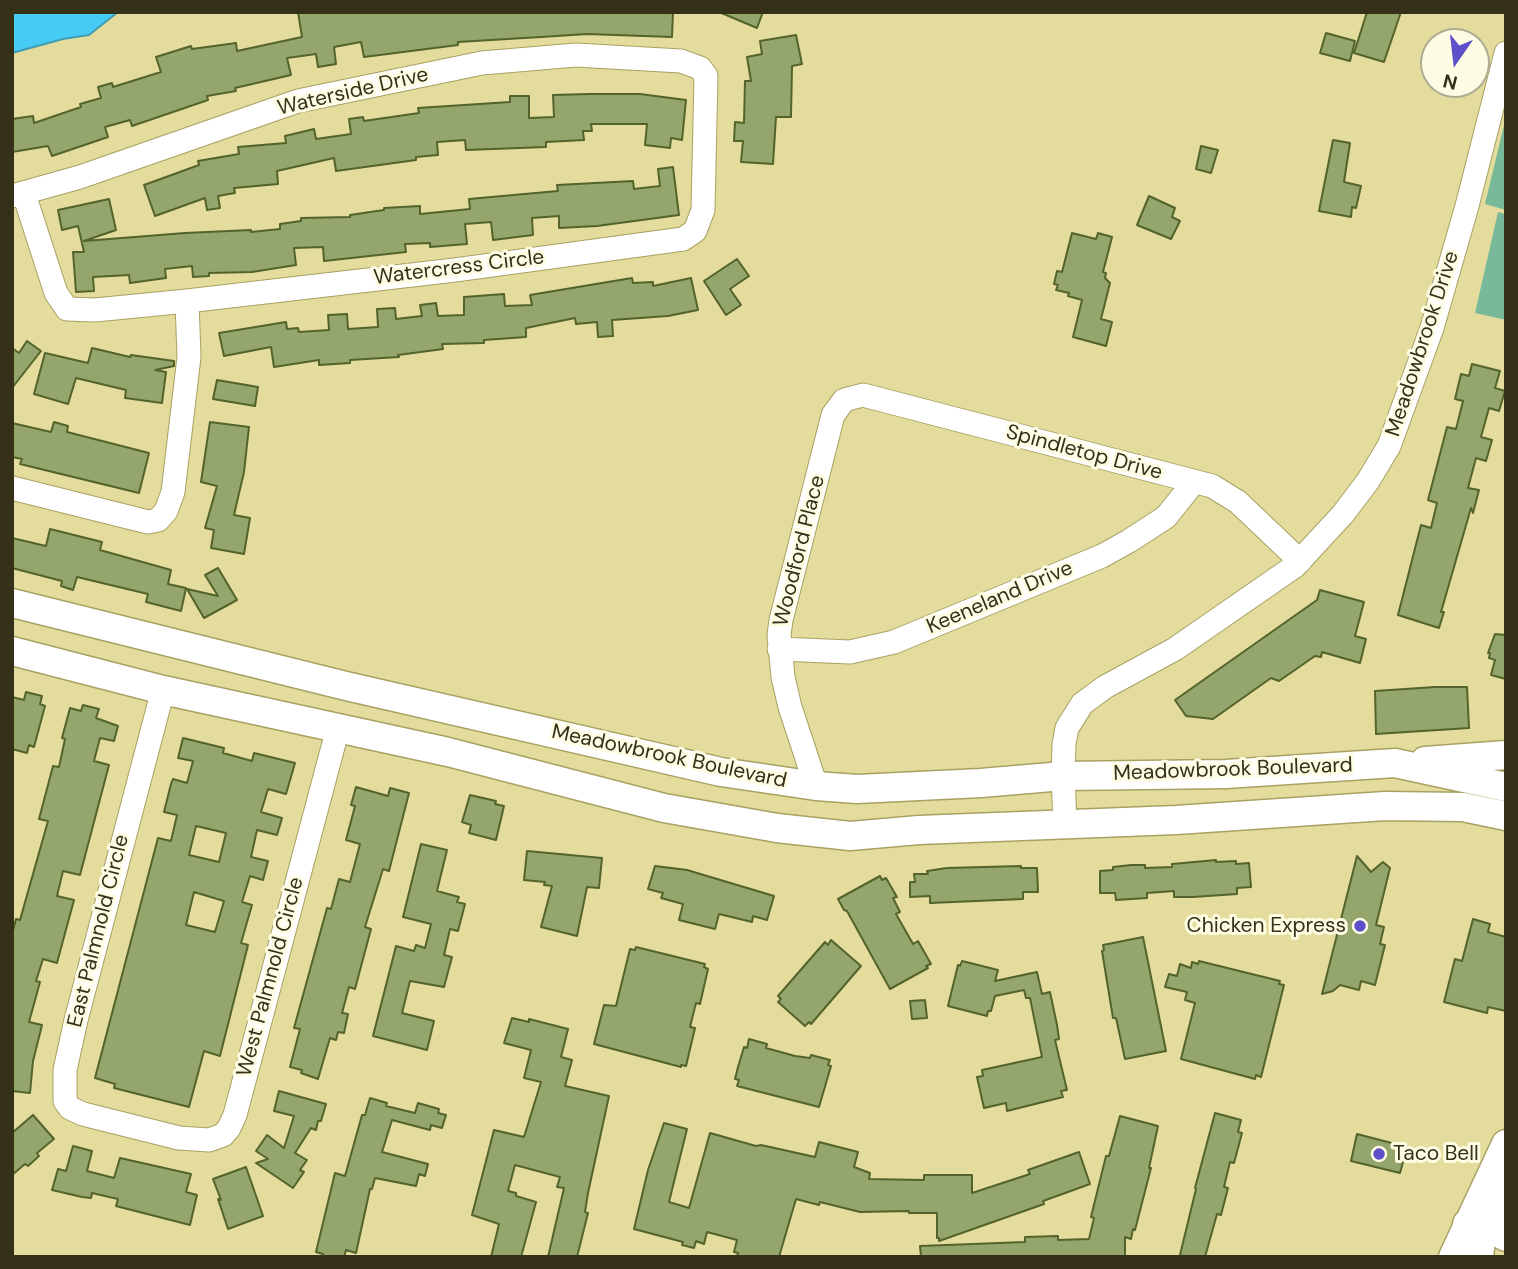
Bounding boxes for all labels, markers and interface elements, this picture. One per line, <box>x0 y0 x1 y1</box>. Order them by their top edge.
north arrow <box>1420 28 1490 98</box>
street label: Waterside Drive <box>275 62 431 122</box>
text: N <box>1441 68 1460 96</box>
street label: Watercress Circle <box>372 245 546 291</box>
street label: Meadowbrook Drive <box>1381 248 1465 440</box>
street label: Spindletop Drive <box>1003 420 1165 486</box>
street label: Woodford Place <box>769 473 831 629</box>
street label: Keeneland Drive <box>923 556 1077 640</box>
street label: Meadowbrook Boulevard <box>549 720 789 794</box>
street label: Meadowbrook Boulevard <box>1113 753 1353 787</box>
street label: East Palmnold Circle <box>63 832 135 1030</box>
street label: West Palmnold Circle <box>232 874 310 1080</box>
place label: Chicken Express <box>1187 913 1346 939</box>
marker: Chicken Express <box>1352 918 1368 934</box>
place label: Taco Bell <box>1393 1141 1479 1167</box>
marker: Taco Bell <box>1371 1146 1387 1162</box>

